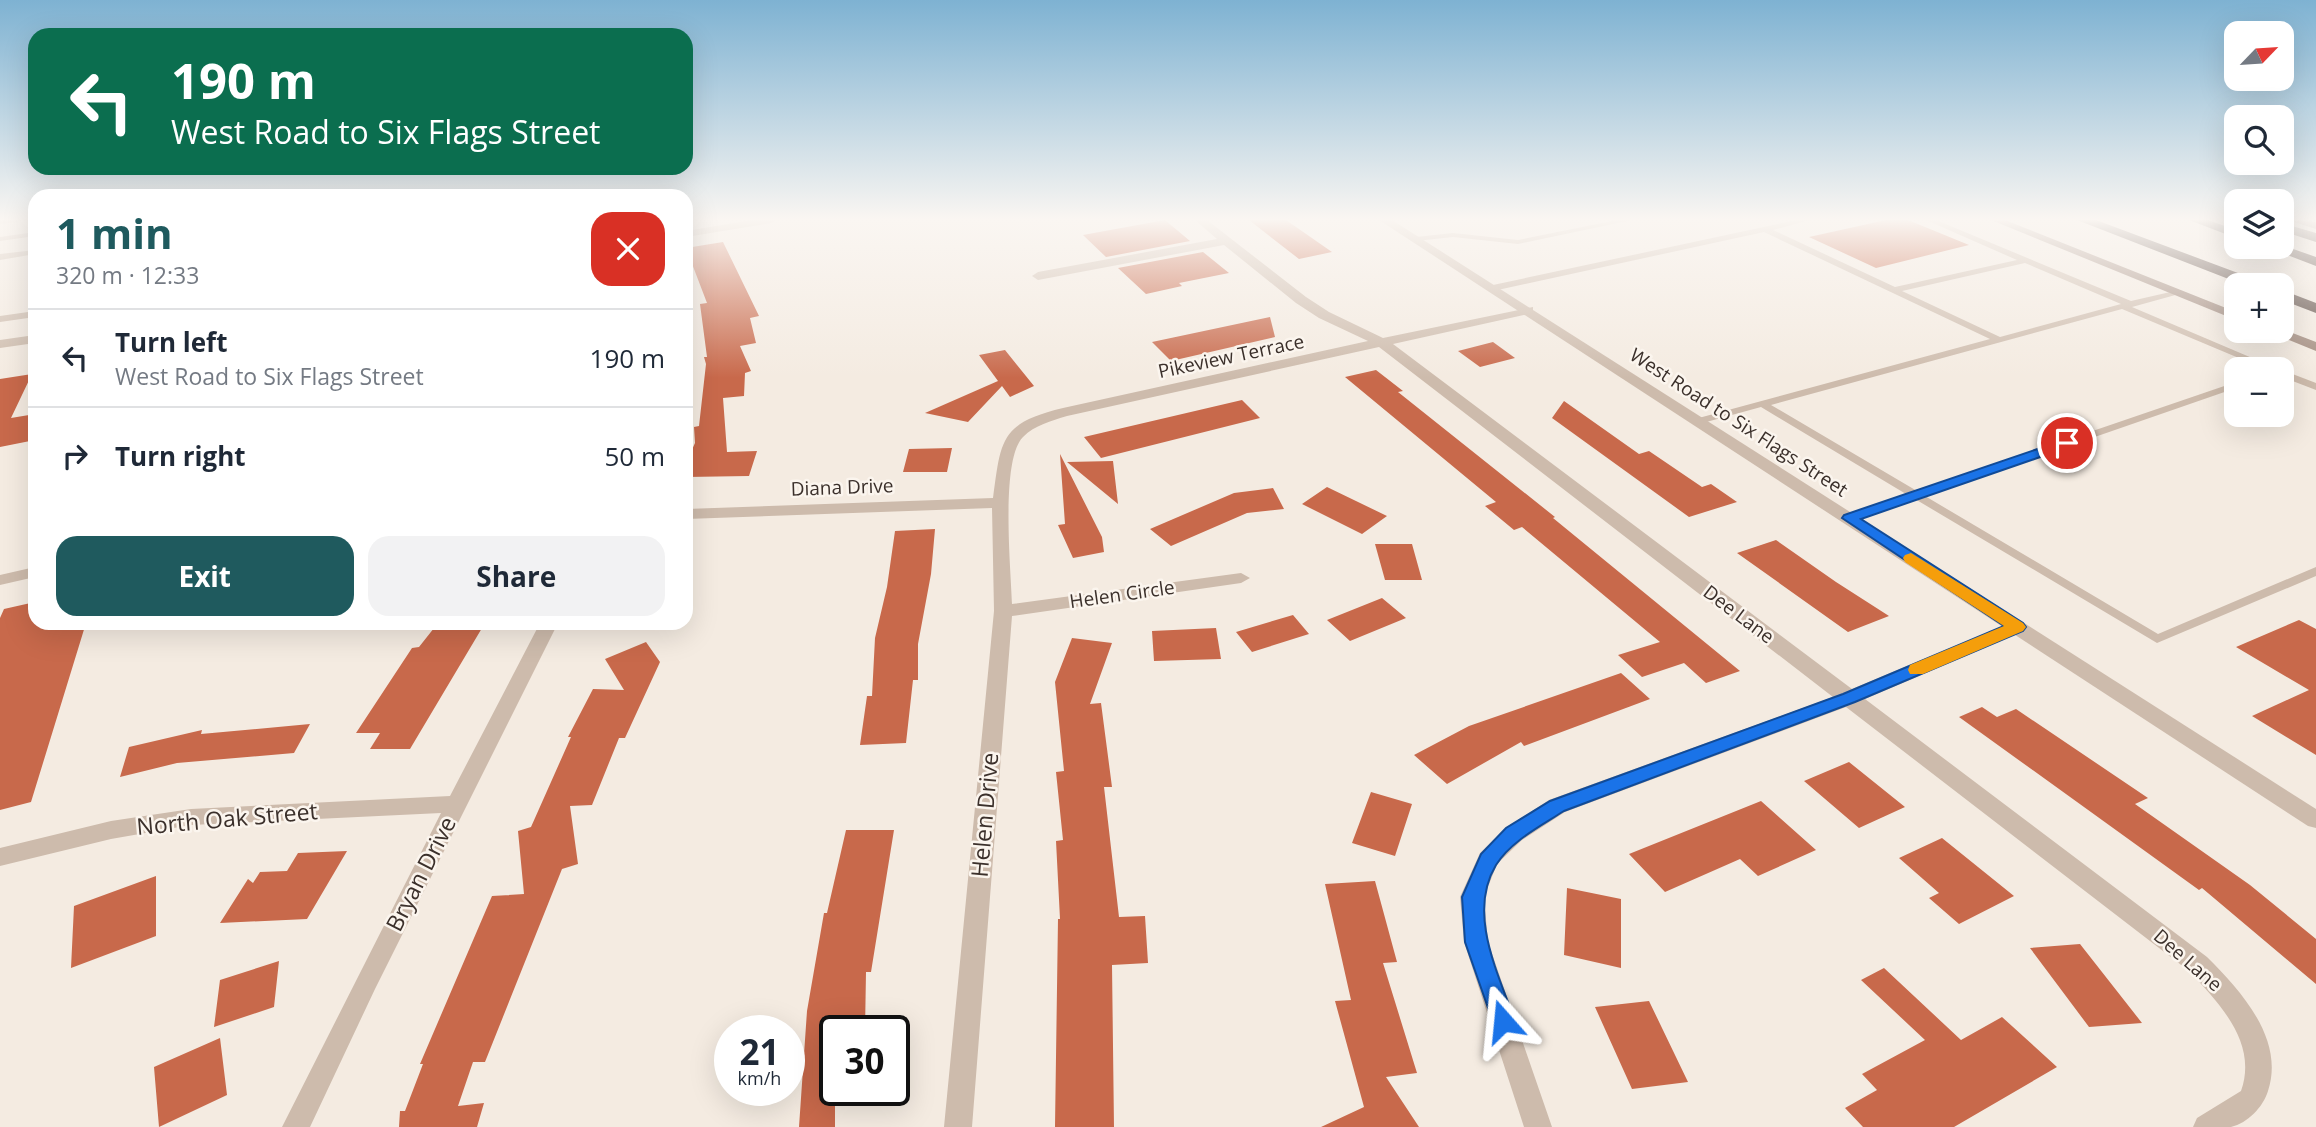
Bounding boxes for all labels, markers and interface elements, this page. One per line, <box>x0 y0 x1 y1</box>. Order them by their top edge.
north arrow <box>2224 21 2294 91</box>
map controls <box>2224 21 2294 427</box>
text: 190 m <box>171 47 316 113</box>
icon: left <box>56 56 147 147</box>
button: search <box>2224 105 2294 175</box>
text: West Road to Six Flags Street <box>171 110 601 153</box>
button: layers <box>2224 189 2294 259</box>
text: 1 min <box>56 204 173 261</box>
button: close <box>591 212 665 286</box>
text: 320 m · 12:33 <box>56 259 199 291</box>
button: + <box>2224 273 2294 343</box>
text: Turn left <box>115 324 227 360</box>
street label: Pikeview Terrace <box>1156 328 1306 384</box>
icon: left <box>56 339 94 377</box>
text: 190 m <box>590 340 665 376</box>
street label: West Road to Six Flags Street <box>1625 342 1853 502</box>
button: − <box>2224 357 2294 427</box>
text: West Road to Six Flags Street <box>115 360 424 392</box>
pin <box>2037 413 2097 473</box>
icon: arrive <box>2048 424 2086 462</box>
icon: right <box>56 437 94 475</box>
text: Turn right <box>115 438 246 474</box>
text: 50 m <box>604 438 665 474</box>
street label: Diana Drive <box>790 472 894 502</box>
button: Exit <box>56 536 354 616</box>
button: Share <box>368 536 665 616</box>
street label: Helen Circle <box>1068 574 1176 614</box>
street label: Dee Lane <box>1698 579 1780 649</box>
street label: Helen Drive <box>963 751 1005 879</box>
street label: North Oak Street <box>135 794 319 842</box>
street label: Bryan Drive <box>377 811 463 936</box>
street label: Dee Lane <box>2148 923 2228 997</box>
position arrow <box>1466 984 1540 1058</box>
speed limit sign: 30 <box>819 1015 910 1106</box>
text: 21 <box>739 1028 780 1075</box>
text: km/h <box>738 1066 781 1090</box>

